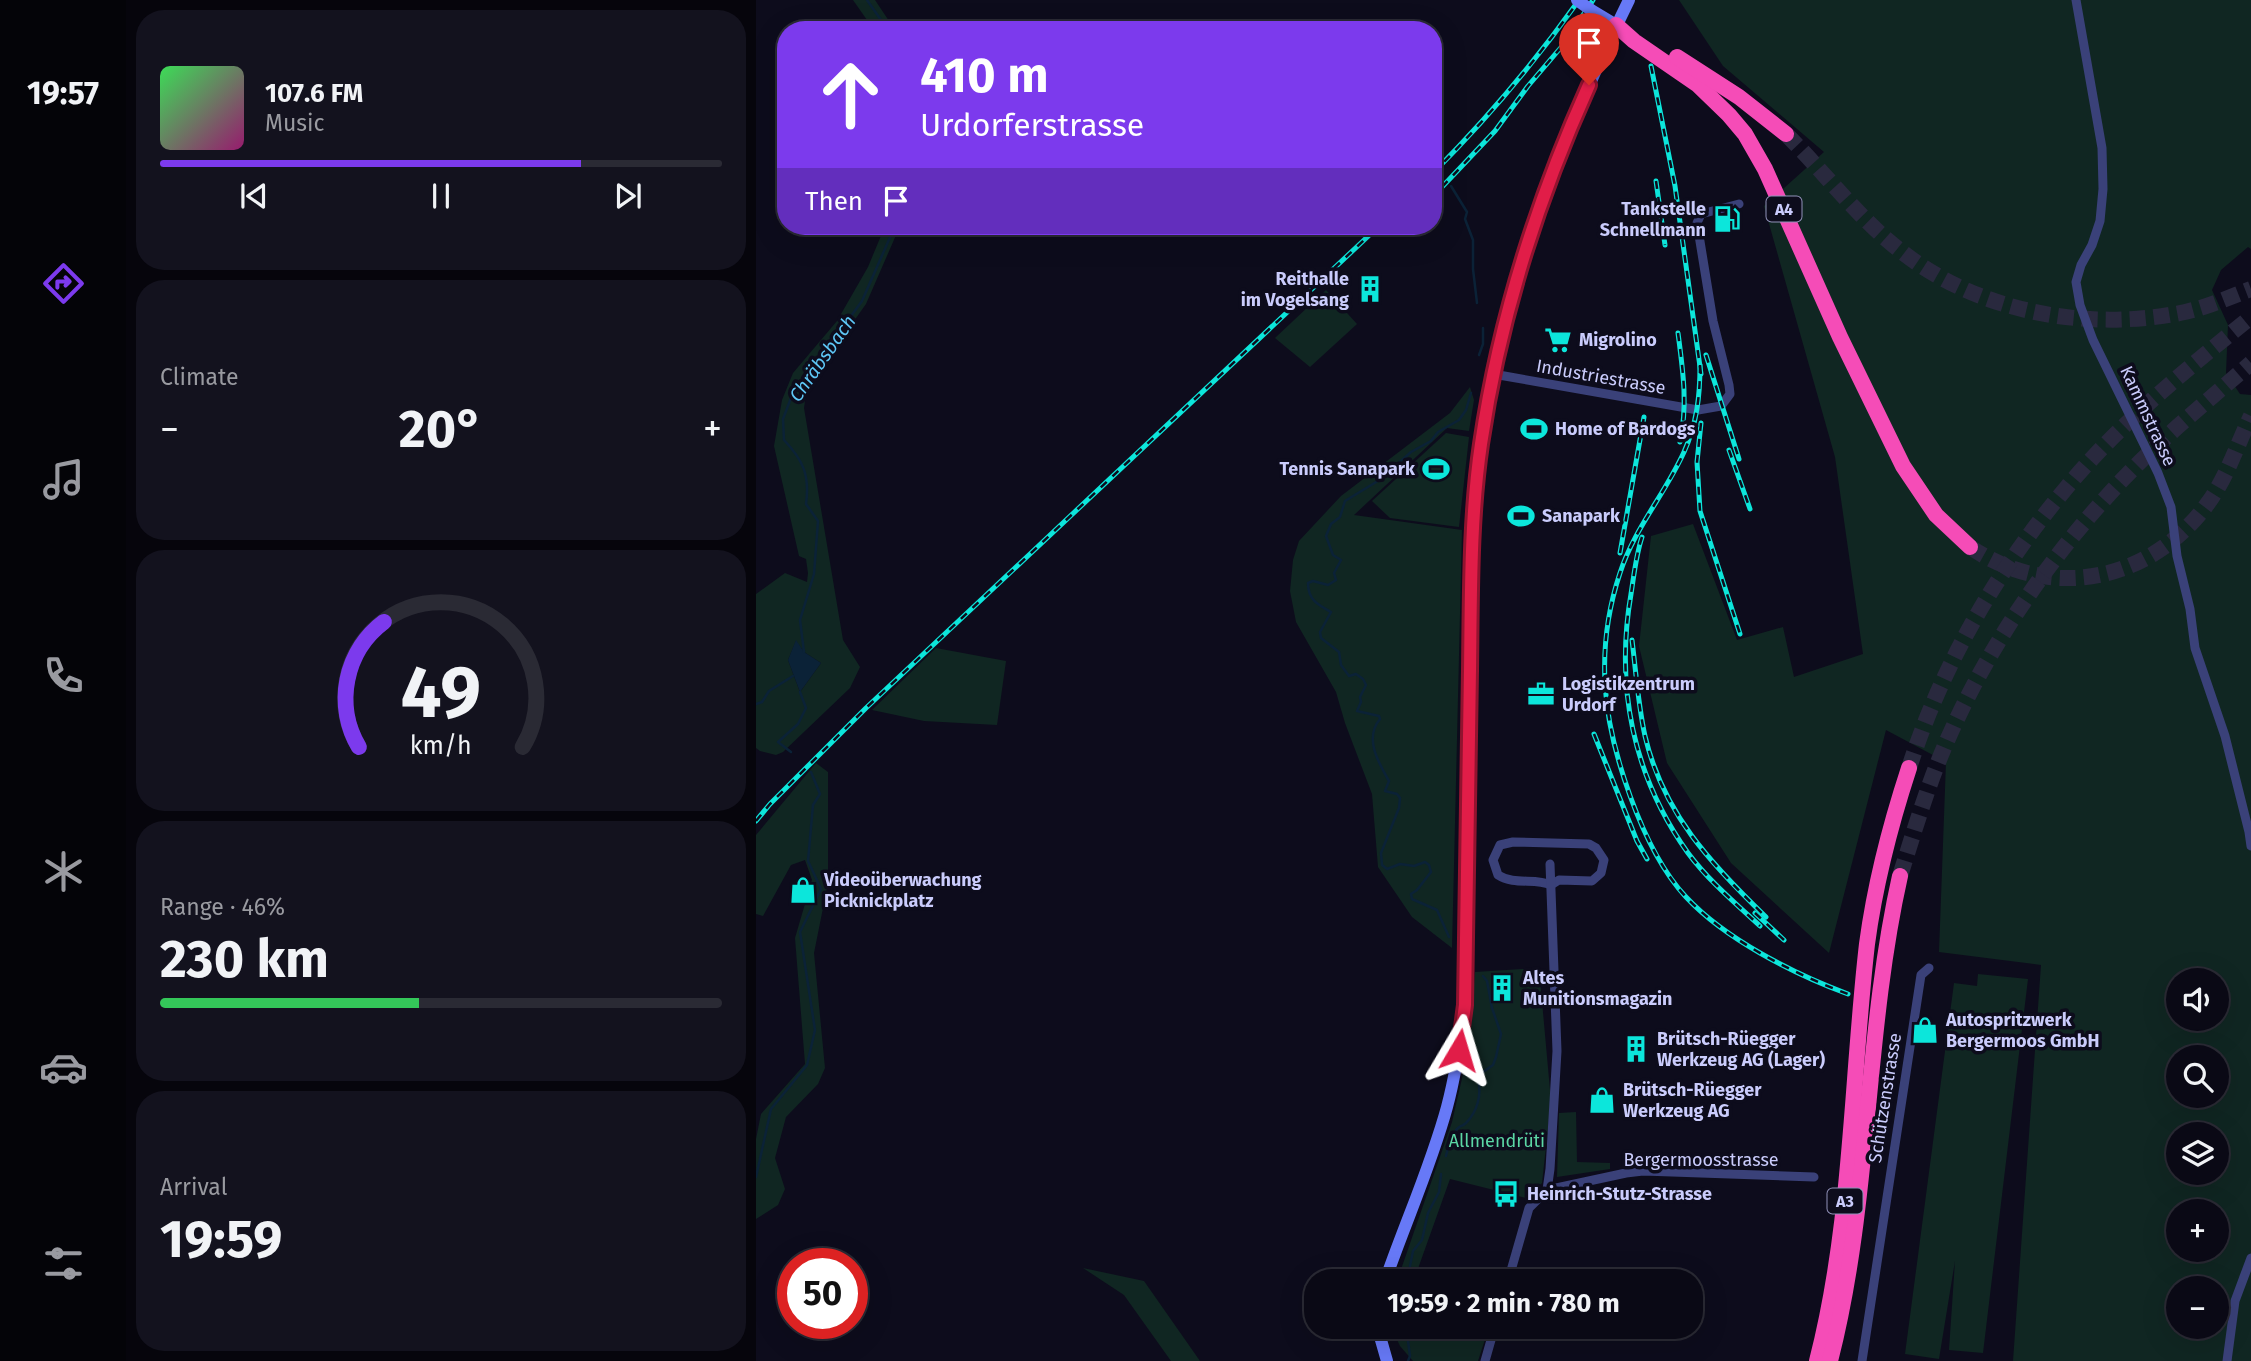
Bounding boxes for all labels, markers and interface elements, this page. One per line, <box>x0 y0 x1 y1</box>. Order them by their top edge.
pin <box>1559 13 1619 85</box>
icon: arrive <box>1570 24 1608 62</box>
text: 410 m <box>920 46 1049 105</box>
icon: ahead <box>805 49 896 140</box>
text: 19:57 <box>27 74 99 112</box>
text: 107.6 FM <box>265 78 363 109</box>
text: Urdorferstrasse <box>920 106 1144 144</box>
text: Music <box>265 109 325 137</box>
icon: previous <box>235 177 273 215</box>
icon: pause <box>422 177 460 215</box>
icon: next <box>609 177 647 215</box>
icon: arrive <box>877 182 915 220</box>
text: Then <box>805 186 863 217</box>
road number: A4 <box>1766 196 1802 222</box>
place label: Tankstelle Schnellmann <box>1600 198 1706 241</box>
fuel station icon: Tankstelle Schnellmann <box>1712 204 1742 234</box>
icon: directions <box>39 259 88 308</box>
place label: Reithalle im Vogelsang <box>1241 268 1349 311</box>
building icon: Reithalle im Vogelsang <box>1355 274 1385 304</box>
water label: Chräbsbach <box>784 311 861 406</box>
supermarket icon: Migrolino <box>1543 325 1573 355</box>
place label: Migrolino <box>1579 329 1657 351</box>
street label: Industriestrasse <box>1535 355 1667 399</box>
street label: Kammstrasse <box>2115 362 2181 470</box>
text: Climate <box>160 363 239 391</box>
text: 20° <box>399 398 483 461</box>
text: − <box>160 406 179 452</box>
text: + <box>703 406 722 452</box>
sports icon: Home of Bardogs <box>1519 414 1549 444</box>
place label: Home of Bardogs <box>1555 418 1696 440</box>
sports icon: Tennis Sanapark <box>1421 454 1451 484</box>
icon: music <box>39 455 88 504</box>
place label: Tennis Sanapark <box>1280 458 1416 480</box>
sports icon: Sanapark <box>1506 501 1536 531</box>
place label: Sanapark <box>1542 505 1621 527</box>
text: 49 <box>401 649 481 736</box>
icon: phone <box>39 651 88 700</box>
place label: Logistikzentrum Urdorf <box>1562 673 1695 716</box>
office icon: Logistikzentrum Urdorf <box>1526 679 1556 709</box>
text: km/h <box>410 730 472 760</box>
icon: climate <box>39 847 88 896</box>
place label: Videoüberwachung Picknickplatz <box>823 869 982 912</box>
shop icon: Videoüberwachung Picknickplatz <box>788 875 818 905</box>
text: Range · 46% <box>160 893 285 921</box>
text: 230 km <box>160 928 329 991</box>
place label: Altes Munitionsmagazin <box>1522 967 1673 1010</box>
map controls <box>2166 968 2229 1339</box>
button: sound <box>2166 968 2229 1031</box>
building icon: Altes Munitionsmagazin <box>1487 973 1517 1003</box>
place label: Autospritzwerk Bergermoos GmbH <box>1945 1009 2099 1052</box>
position arrow <box>1422 1013 1496 1087</box>
shop icon: Autospritzwerk Bergermoos GmbH <box>1910 1015 1940 1045</box>
place label: Brütsch-Rüegger Werkzeug AG (Lager) <box>1657 1028 1825 1071</box>
street label: Schützenstrasse <box>1864 1031 1906 1165</box>
building icon: Brütsch-Rüegger Werkzeug AG (Lager) <box>1621 1034 1651 1064</box>
icon: car <box>39 1043 88 1092</box>
button: search <box>2166 1045 2229 1108</box>
place label: Brütsch-Rüegger Werkzeug AG <box>1623 1079 1762 1122</box>
shop icon: Brütsch-Rüegger Werkzeug AG <box>1587 1085 1617 1115</box>
button: layers <box>2166 1122 2229 1185</box>
park label: Allmendrüti <box>1449 1130 1545 1152</box>
street label: Bergermoosstrasse <box>1623 1149 1779 1171</box>
text: Arrival <box>160 1173 227 1201</box>
bus stop icon: Heinrich-Stutz-Strasse <box>1491 1179 1521 1209</box>
place label: Heinrich-Stutz-Strasse <box>1527 1183 1712 1205</box>
road number: A3 <box>1828 1189 1862 1214</box>
button: + <box>2166 1199 2229 1262</box>
text: 19:59 <box>160 1208 282 1271</box>
icon: filters <box>39 1239 88 1288</box>
speed limit sign: 50 <box>777 1248 868 1339</box>
button: − <box>2166 1276 2229 1339</box>
text: 19:59 · 2 min · 780 m <box>1387 1288 1620 1319</box>

